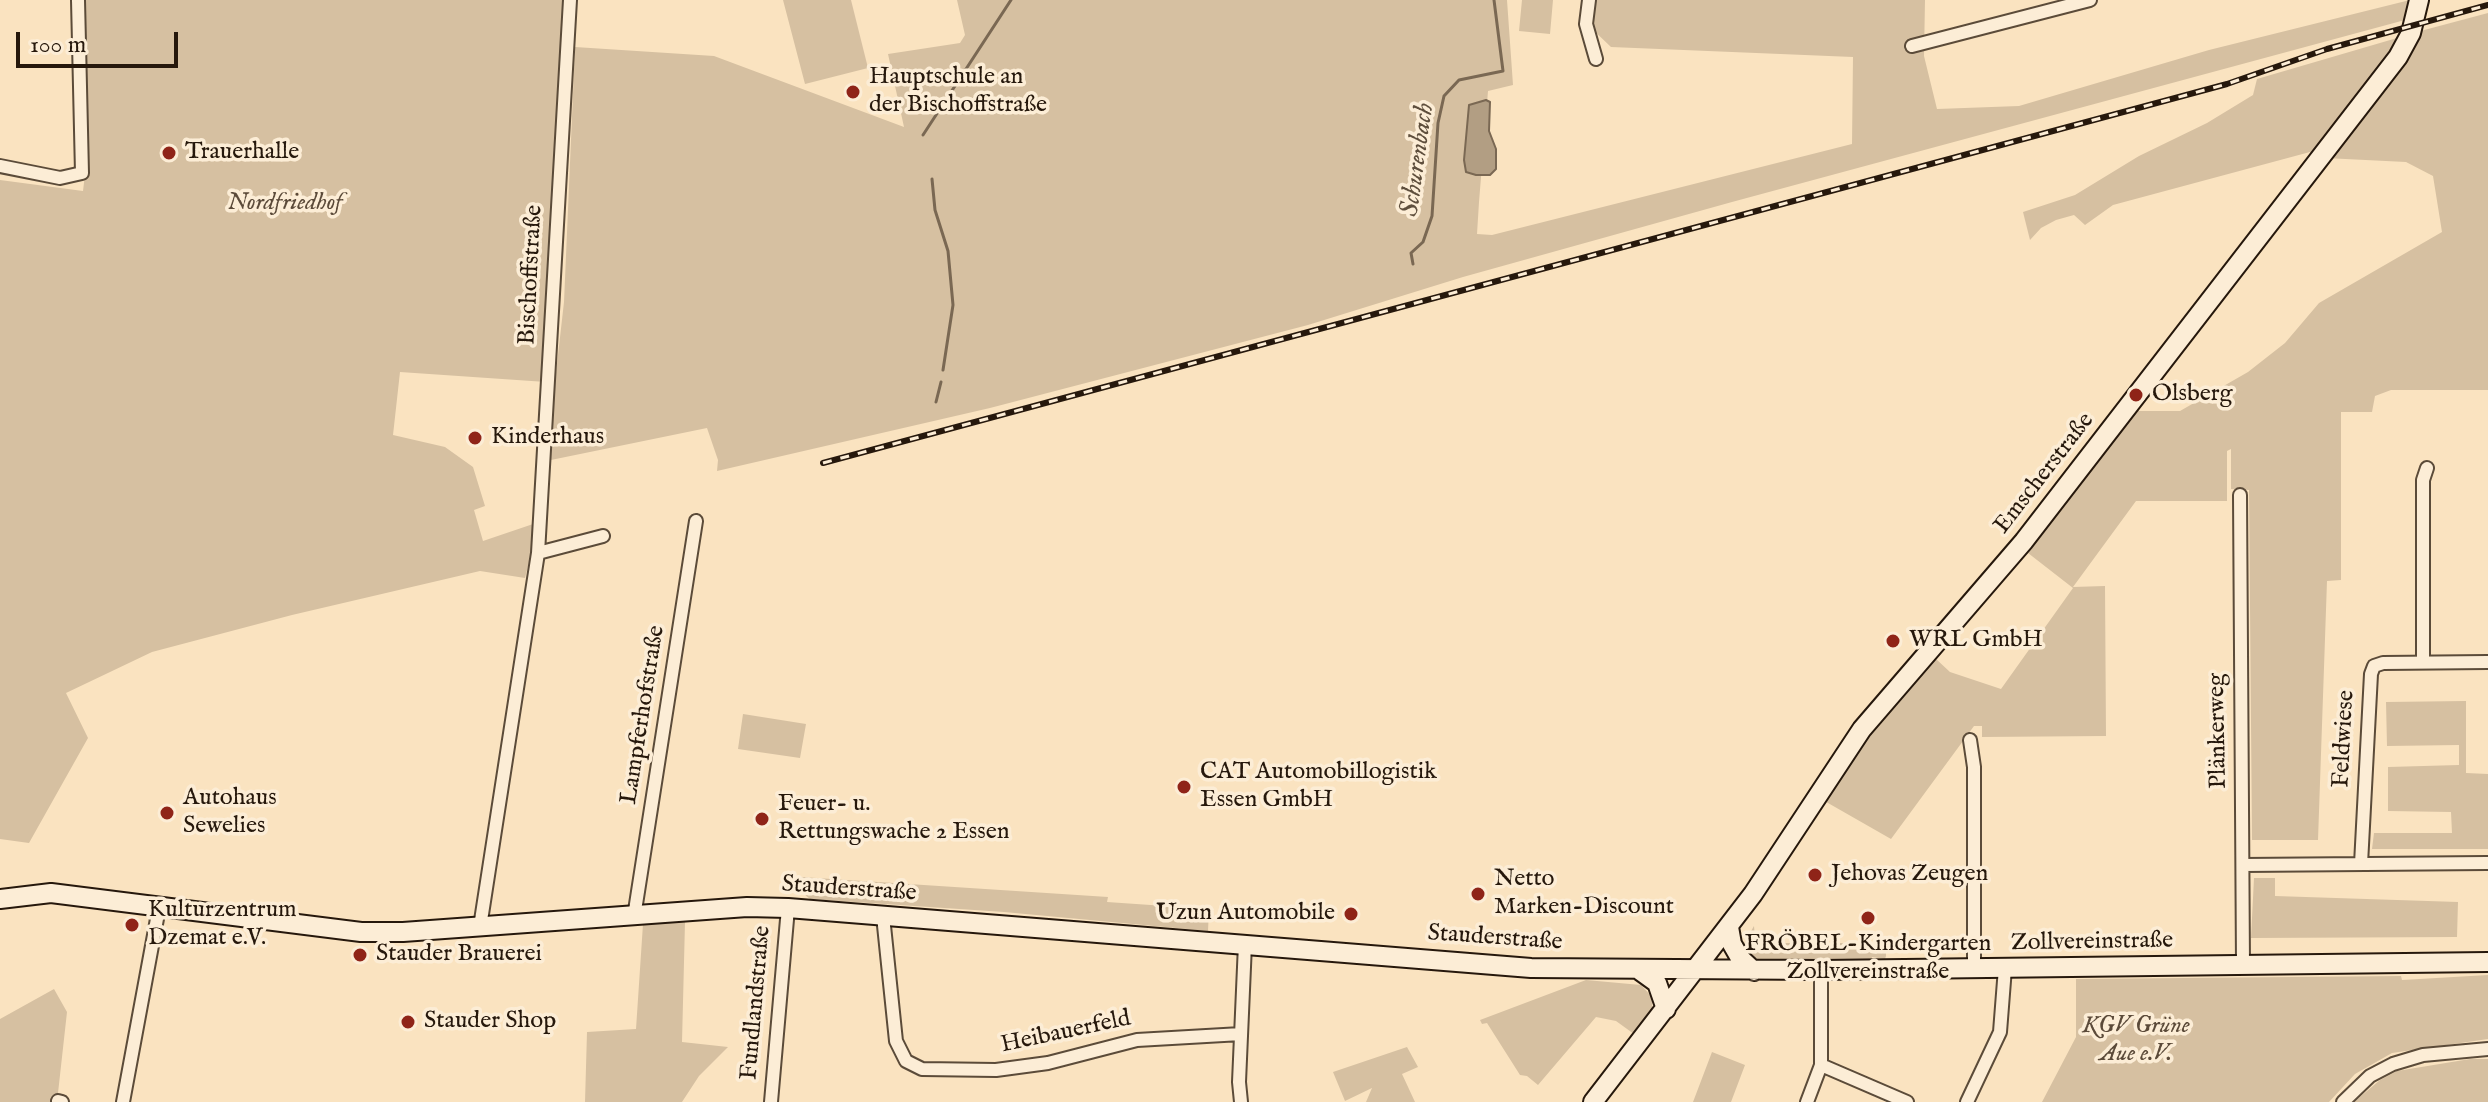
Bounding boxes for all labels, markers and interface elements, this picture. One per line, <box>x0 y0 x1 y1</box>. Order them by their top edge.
scale bar <box>20 16 182 66</box>
text: 100 m <box>30 30 86 61</box>
place label: Hauptschule an der Bischoffstraße <box>869 64 1047 120</box>
marker: Hauptschule an der Bischoffstraße <box>844 83 862 101</box>
water label: Schurenbach <box>1396 101 1442 219</box>
place label: Trauerhalle <box>185 139 299 167</box>
marker: Trauerhalle <box>160 144 178 162</box>
park label: Nordfriedhof <box>227 190 343 218</box>
street label: Bischoffstraße <box>514 204 550 346</box>
place label: Olsberg <box>2152 381 2233 409</box>
marker: Olsberg <box>2127 386 2145 404</box>
street label: Emscherstraße <box>1989 408 2101 540</box>
place label: Kinderhaus <box>491 424 604 452</box>
marker: Kinderhaus <box>466 429 484 447</box>
street label: Lampferhofstraße <box>616 623 672 807</box>
place label: WRL GmbH <box>1909 627 2043 655</box>
marker: WRL GmbH <box>1884 632 1902 650</box>
street label: Plänkerweg <box>2204 673 2234 789</box>
street label: Feldwiese <box>2328 689 2362 789</box>
place label: CAT Automobillogistik Essen GmbH <box>1200 759 1437 815</box>
marker: CAT Automobillogistik Essen GmbH <box>1175 778 1193 796</box>
place label: Autohaus Sewelies <box>183 785 277 841</box>
place label: Feuer- u. Rettungswache 2 Essen <box>778 791 1010 847</box>
marker: Autohaus Sewelies <box>158 804 176 822</box>
marker: Feuer- u. Rettungswache 2 Essen <box>753 810 771 828</box>
place label: Jehovas Zeugen <box>1831 861 1988 889</box>
place label: Netto Marken-Discount <box>1494 866 1674 922</box>
marker: Jehovas Zeugen <box>1806 866 1824 884</box>
street label: Stauderstraße <box>781 871 917 909</box>
marker: Netto Marken-Discount <box>1469 885 1487 903</box>
place label: Kulturzentrum Dzemat e.V. <box>148 897 297 953</box>
place label: Uzun Automobile <box>1156 900 1335 928</box>
marker: Uzun Automobile <box>1342 905 1360 923</box>
marker: FRÖBEL-Kindergarten Zollvereinstraße <box>1859 909 1877 927</box>
marker: Kulturzentrum Dzemat e.V. <box>123 916 141 934</box>
street label: Stauderstraße <box>1427 920 1563 958</box>
street label: Fundlandstraße <box>736 925 778 1081</box>
street label: Zollvereinstraße <box>2011 927 2173 959</box>
place label: FRÖBEL-Kindergarten Zollvereinstraße <box>1745 931 1991 987</box>
place label: Stauder Brauerei <box>376 941 542 969</box>
marker: Stauder Brauerei <box>351 946 369 964</box>
street label: Heibauerfeld <box>998 1005 1134 1061</box>
place label: Stauder Shop <box>424 1008 556 1036</box>
marker: Stauder Shop <box>399 1013 417 1031</box>
park label: KGV Grüne Aue e.V. <box>2082 1013 2190 1069</box>

